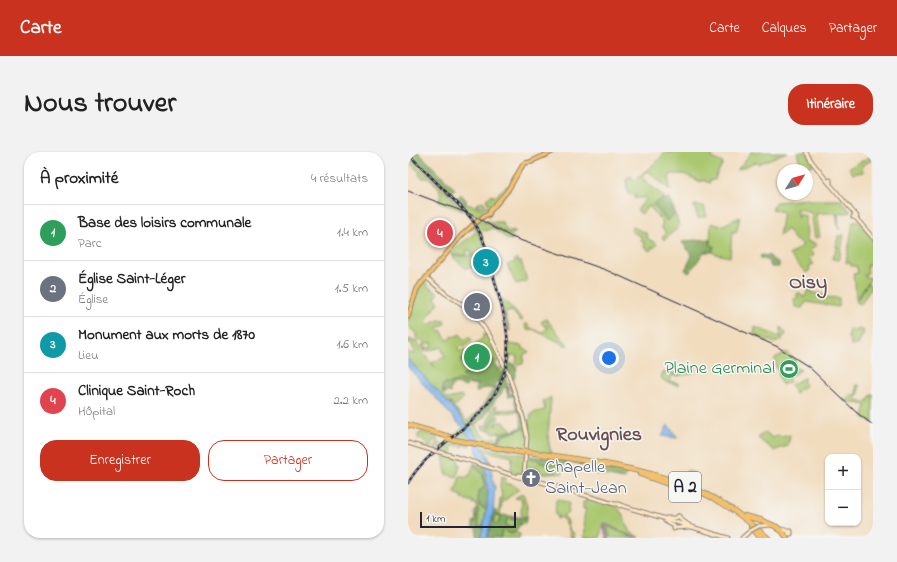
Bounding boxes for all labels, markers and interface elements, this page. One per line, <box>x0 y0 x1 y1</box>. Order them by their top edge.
text: Carte <box>20 15 61 42</box>
text: Carte <box>709 18 740 39</box>
text: Calques <box>762 18 807 39</box>
text: Partager <box>829 18 877 39</box>
text: Nous trouver <box>24 84 176 125</box>
button: Itinéraire <box>788 84 873 125</box>
north arrow <box>777 164 813 200</box>
text: À proximité <box>40 166 118 191</box>
text: 4 résultats <box>311 169 368 188</box>
text: Base des loisirs communale <box>78 212 251 234</box>
pin: 4 <box>427 218 453 248</box>
text: 1 <box>51 223 55 242</box>
text: 1.4 km <box>337 223 368 242</box>
text: Parc <box>78 234 102 253</box>
pin: 3 <box>473 247 499 277</box>
text: Église Saint-Léger <box>78 268 185 290</box>
district label: Oisy <box>789 269 827 299</box>
text: 2 <box>50 279 56 298</box>
text: 1.5 km <box>335 279 368 298</box>
text: Église <box>78 290 108 309</box>
pin: 2 <box>464 291 490 321</box>
text: Monument aux morts de 1870 <box>78 324 255 346</box>
text: 3 <box>50 335 56 354</box>
text: 1.6 km <box>336 335 368 354</box>
pin: 1 <box>464 342 490 372</box>
text: Lieu <box>78 346 98 365</box>
your location <box>599 348 619 368</box>
place label: Plaine Germinal <box>664 356 775 382</box>
sports icon: Plaine Germinal <box>778 358 800 380</box>
text: Clinique Saint-Roch <box>78 380 195 402</box>
text: 4 <box>50 391 56 410</box>
text: 2.2 km <box>333 391 368 410</box>
text: Hôpital <box>78 402 115 421</box>
district label: Rouvignies <box>556 421 642 451</box>
button: Enregistrer <box>40 440 200 481</box>
button: Partager <box>208 440 368 481</box>
map controls <box>825 454 861 526</box>
button: + <box>825 454 861 490</box>
place label: Chapelle Saint-Jean <box>545 455 627 502</box>
church icon: Chapelle Saint-Jean <box>520 467 542 489</box>
road number: A 2 <box>669 472 701 502</box>
button: − <box>825 490 861 526</box>
scale bar <box>420 510 516 529</box>
text: 1 km <box>426 511 446 527</box>

